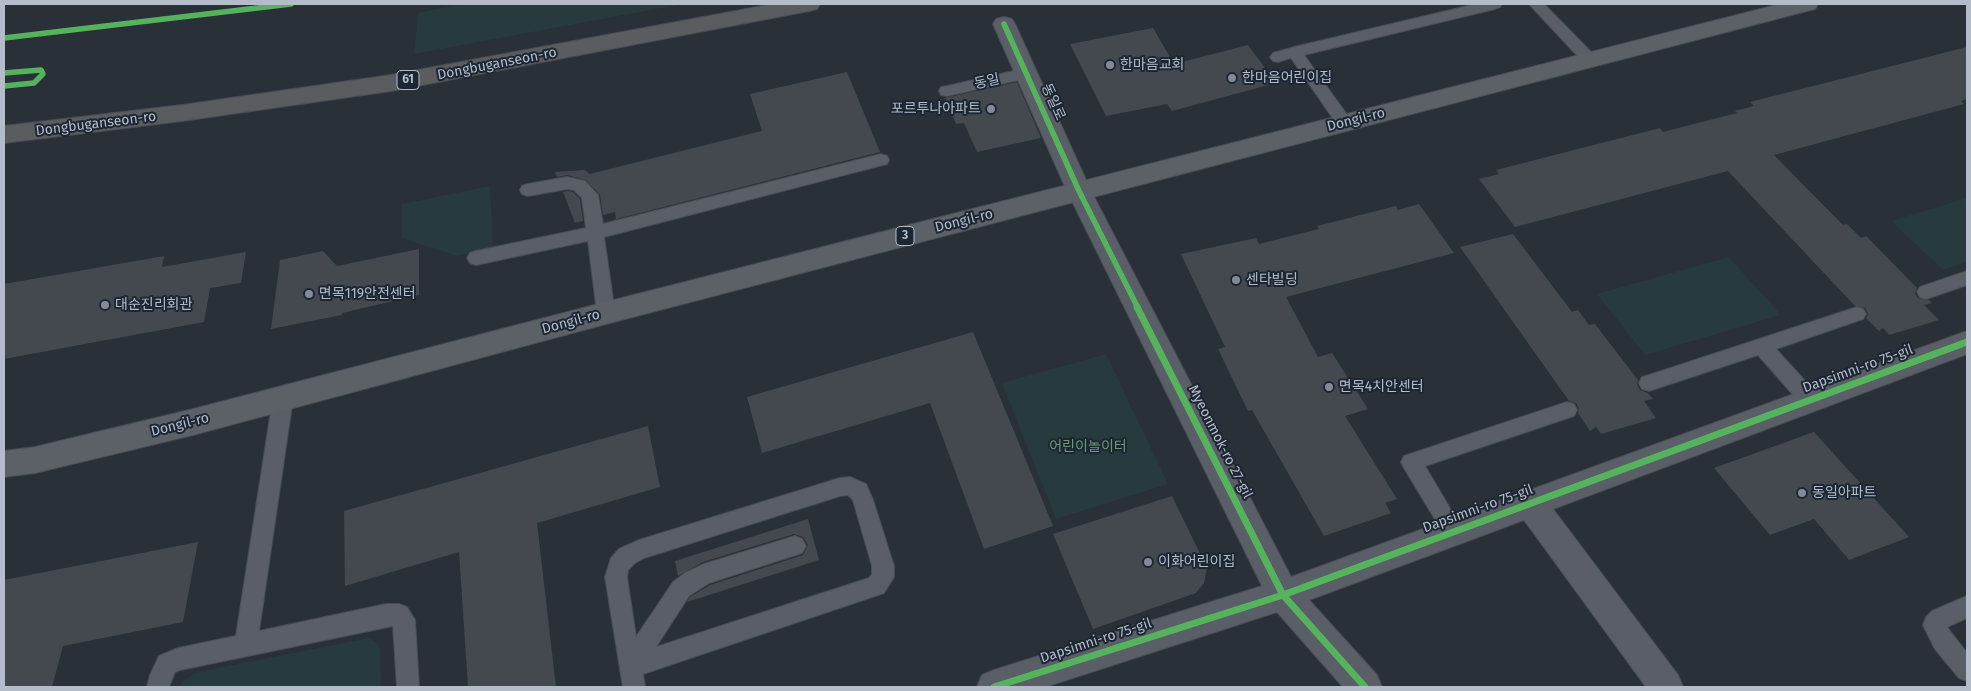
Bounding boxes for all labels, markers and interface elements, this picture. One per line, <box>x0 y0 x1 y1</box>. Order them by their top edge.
street label: Dongbuganseon-ro <box>436 44 558 84</box>
place label: 한마음교회 <box>1120 57 1184 73</box>
marker: 한마음교회 <box>1104 59 1116 71</box>
road number: 61 <box>397 70 419 90</box>
place label: 한마음어린이집 <box>1242 70 1332 86</box>
street label: 동일 <box>973 71 1001 93</box>
marker: 한마음어린이집 <box>1226 72 1238 84</box>
street label: 동일로 <box>1037 81 1069 123</box>
place label: 포르투나아파트 <box>891 101 981 117</box>
marker: 포르투나아파트 <box>985 103 997 115</box>
street label: Dongil-ro <box>1325 105 1387 135</box>
street label: Dongbuganseon-ro <box>35 108 157 140</box>
street label: Dongil-ro <box>933 206 995 236</box>
road number: 3 <box>896 227 914 246</box>
place label: 센타빌딩 <box>1246 272 1298 288</box>
marker: 센타빌딩 <box>1230 274 1242 286</box>
place label: 면목119안전센터 <box>319 286 416 302</box>
marker: 면목119안전센터 <box>303 288 315 300</box>
place label: 대순진리회관 <box>115 297 192 313</box>
marker: 대순진리회관 <box>99 299 111 311</box>
street label: Dongil-ro <box>540 306 602 338</box>
street label: Dapsimni-ro 75-gil <box>1801 341 1915 397</box>
place label: 면목4치안센터 <box>1339 379 1424 395</box>
marker: 면목4치안센터 <box>1323 381 1335 393</box>
street label: Myeonmok-ro 27-gil <box>1184 382 1256 502</box>
street label: Dongil-ro <box>149 410 211 440</box>
park label: 어린이놀이터 <box>1049 439 1127 455</box>
street label: Dapsimni-ro 75-gil <box>1421 481 1535 537</box>
place label: 동일아파트 <box>1812 485 1876 501</box>
marker: 동일아파트 <box>1796 487 1808 499</box>
place label: 이화어린이집 <box>1158 554 1235 570</box>
marker: 이화어린이집 <box>1142 556 1154 568</box>
street label: Dapsimni-ro 75-gil <box>1038 615 1154 667</box>

